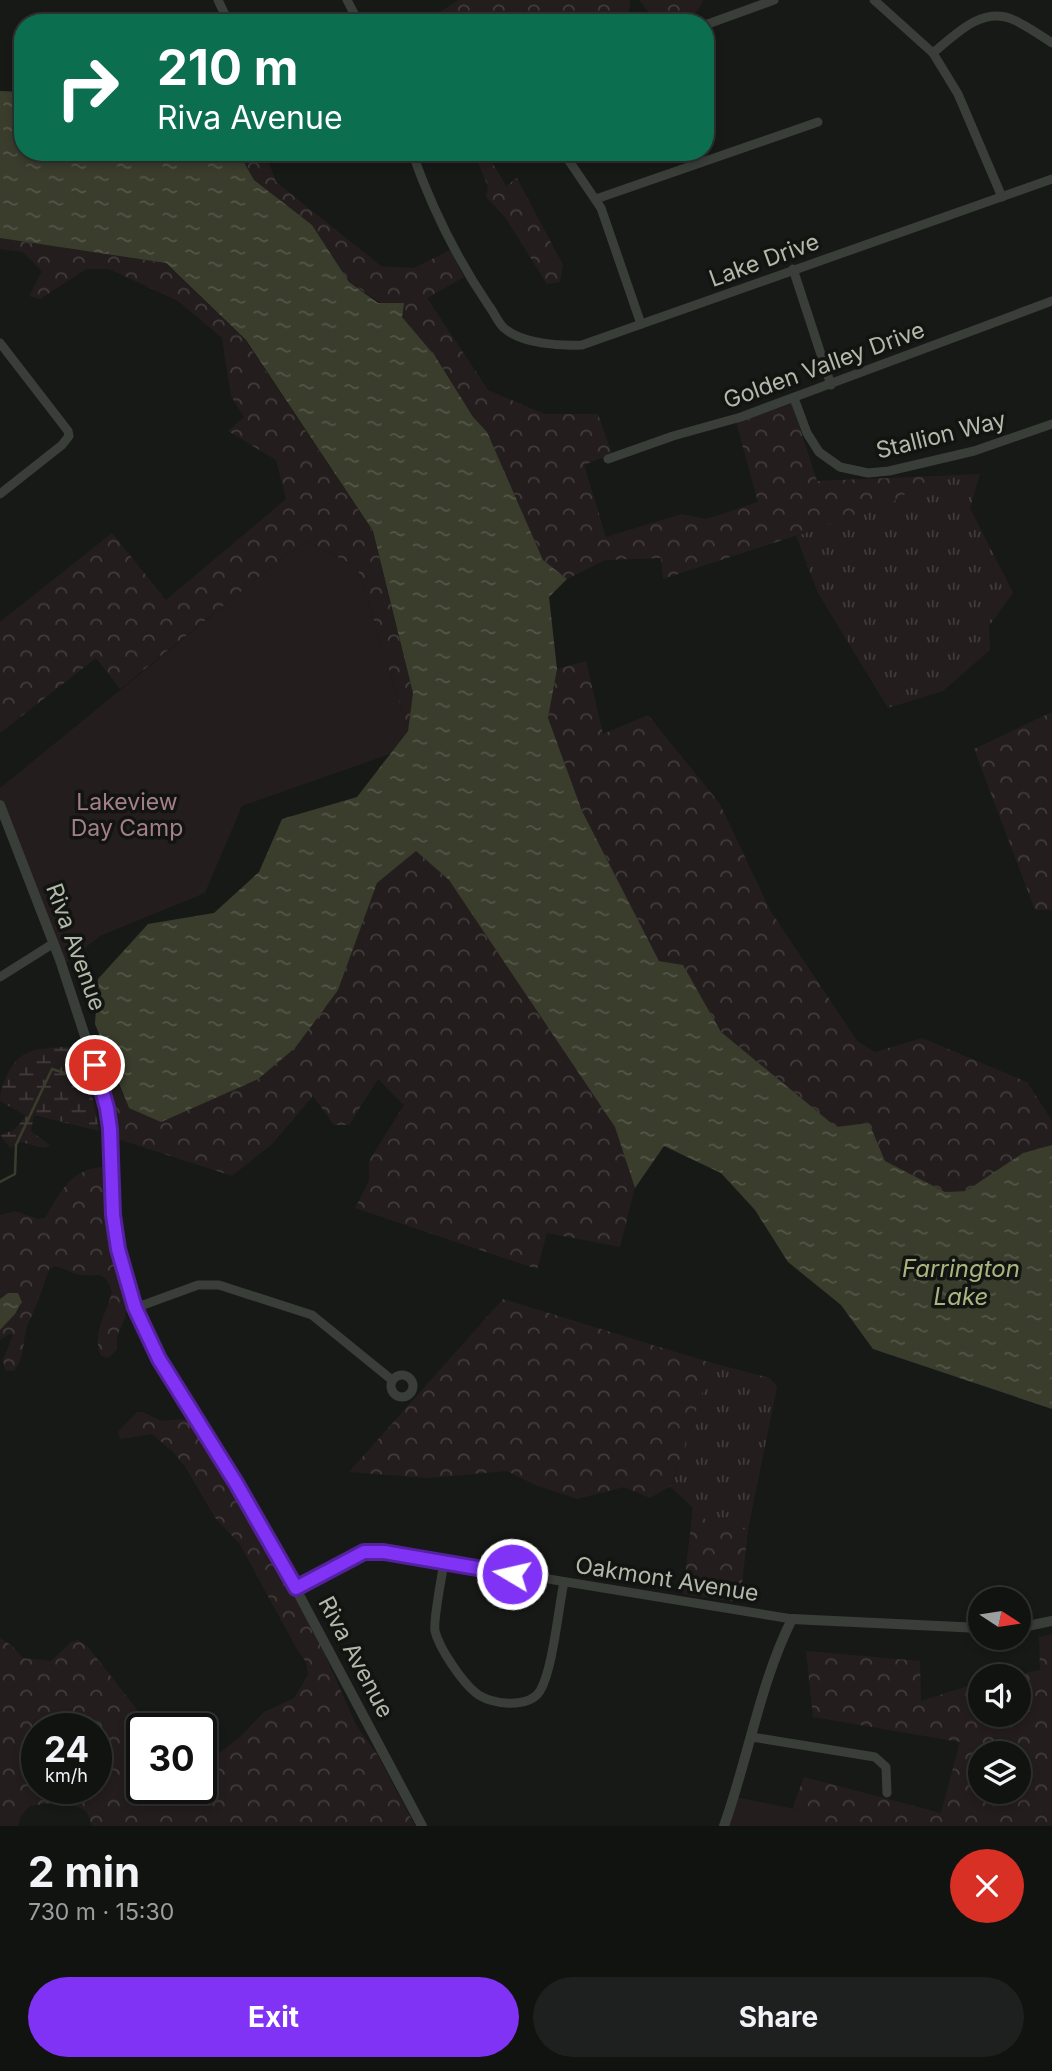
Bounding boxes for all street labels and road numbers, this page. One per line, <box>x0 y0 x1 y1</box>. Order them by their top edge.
street label: Lake Drive <box>705 227 823 293</box>
street label: Golden Valley Drive <box>719 316 929 414</box>
street label: Stallion Way <box>873 405 1009 465</box>
street label: Riva Avenue <box>40 880 112 1014</box>
street label: Oakmont Avenue <box>573 1551 761 1607</box>
street label: Riva Avenue <box>312 1592 400 1722</box>

